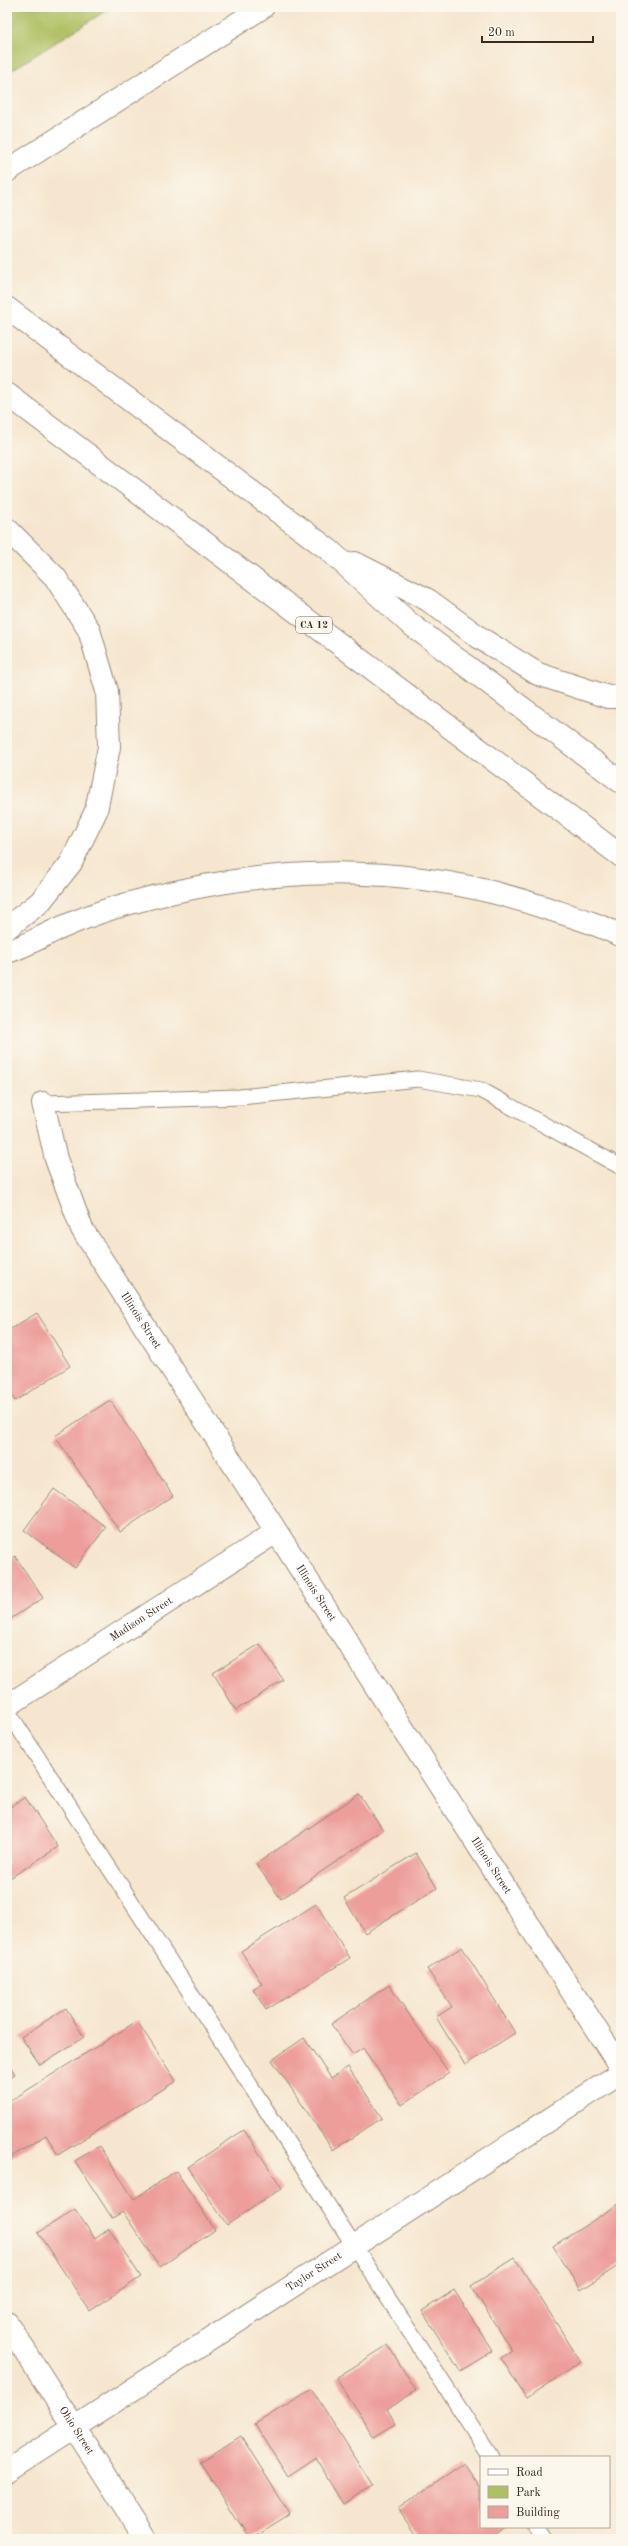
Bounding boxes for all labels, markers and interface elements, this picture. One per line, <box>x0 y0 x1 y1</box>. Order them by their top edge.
scale bar <box>482 18 593 44</box>
text: 20 m <box>488 27 515 39</box>
road number: CA 12 <box>296 617 332 633</box>
street label: Illinois Street <box>119 1290 163 1351</box>
street label: Illinois Street <box>294 1563 338 1624</box>
street label: Madison Street <box>108 1595 175 1643</box>
street label: Illinois Street <box>469 1836 513 1896</box>
street label: Taylor Street <box>284 2250 344 2294</box>
street label: Ohio Street <box>57 2405 96 2457</box>
legend <box>480 2456 610 2528</box>
text: Road <box>516 2467 543 2479</box>
text: Park <box>516 2487 541 2499</box>
text: Building <box>516 2507 560 2519</box>

